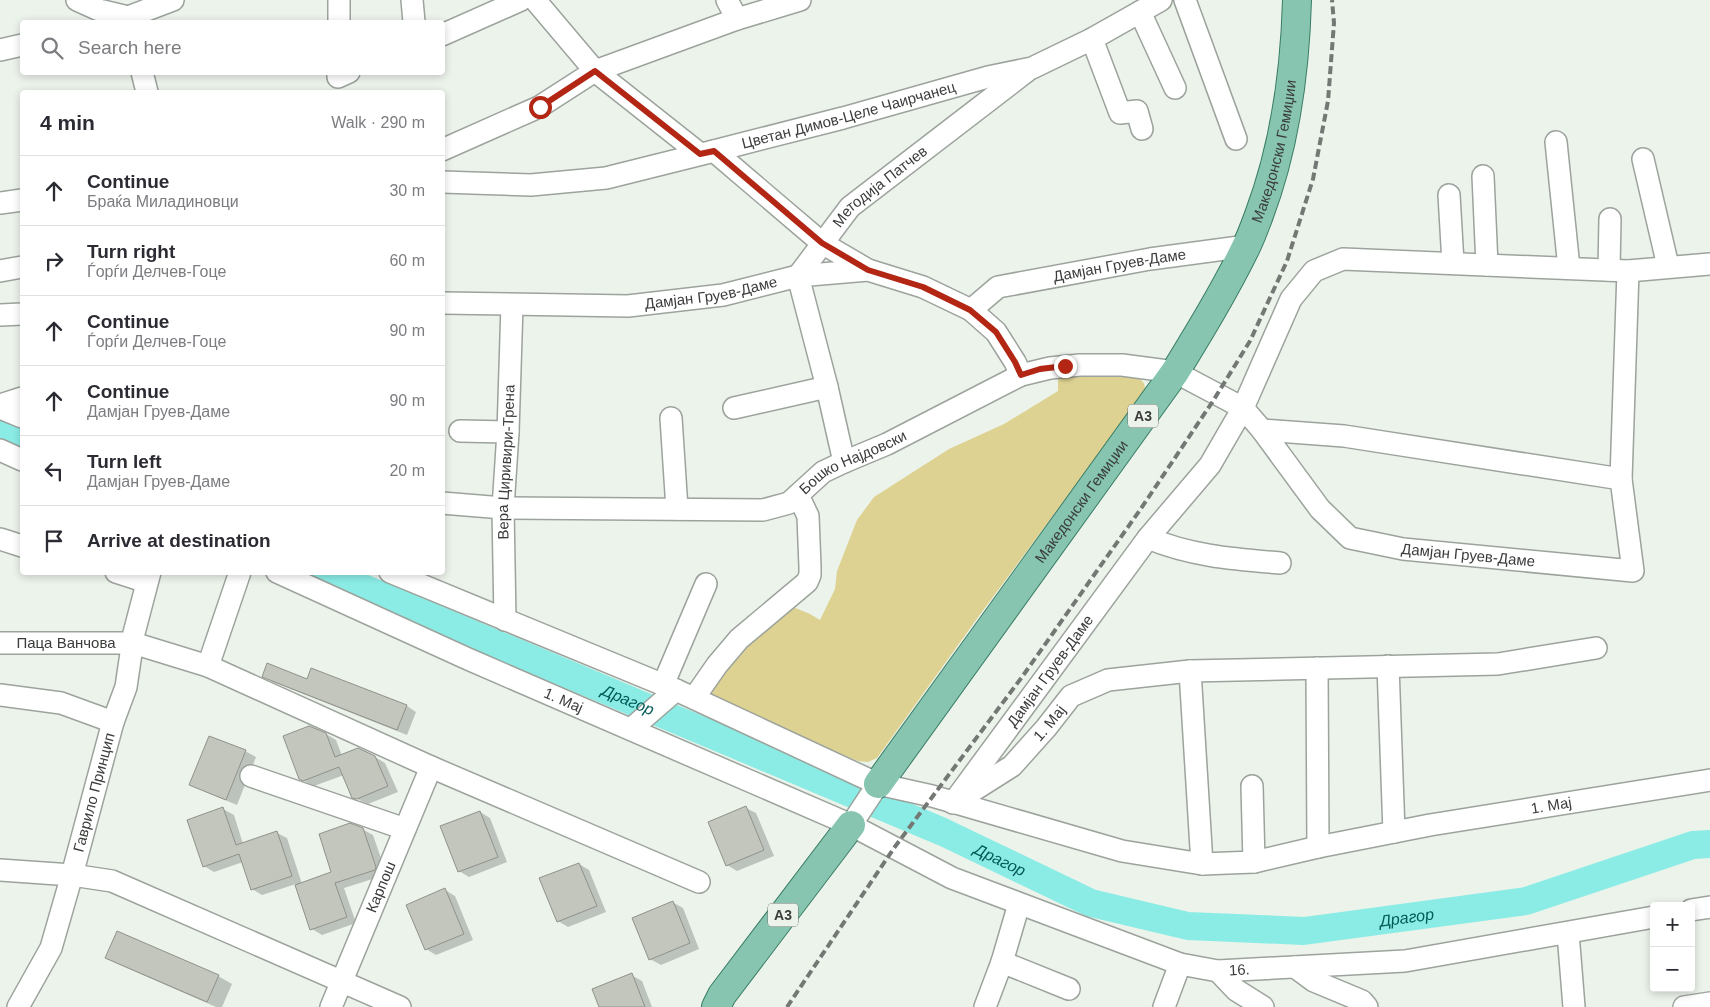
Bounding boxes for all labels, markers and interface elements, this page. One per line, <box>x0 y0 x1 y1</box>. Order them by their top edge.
search box <box>20 20 445 75</box>
icon: search <box>38 34 66 62</box>
text: Search here <box>78 37 182 58</box>
street label: Цветан Димов-Целе Чаирчанец <box>740 78 958 152</box>
street label: Македонски Гемиџии <box>1248 79 1299 225</box>
route start <box>529 96 552 119</box>
text: 4 min <box>40 111 95 134</box>
text: Walk · 290 m <box>331 114 425 131</box>
street label: Методија Патчев <box>829 142 930 230</box>
text: Continue <box>87 171 169 192</box>
icon: ahead <box>40 177 68 205</box>
text: 30 m <box>389 182 425 199</box>
text: Браќа Миладиновци <box>87 193 239 210</box>
text: Turn right <box>87 241 175 262</box>
street label: Дамјан Груев-Даме <box>1052 245 1187 285</box>
icon: right <box>40 247 68 275</box>
text: 60 m <box>389 252 425 269</box>
text: Ѓорѓи Делчев-Гоце <box>87 263 226 280</box>
street label: Дамјан Груев-Даме <box>644 273 779 312</box>
text: Continue <box>87 311 169 332</box>
icon: ahead <box>40 317 68 345</box>
text: 90 m <box>389 322 425 339</box>
text: Ѓорѓи Делчев-Гоце <box>87 333 226 350</box>
route end <box>1054 355 1077 378</box>
text: Continue <box>87 381 169 402</box>
street label: Вера Циривири-Трена <box>494 384 518 540</box>
icon: ahead <box>40 387 68 415</box>
text: 90 m <box>389 392 425 409</box>
text: Дамјан Груев-Даме <box>87 403 230 420</box>
road number: A3 <box>1128 404 1158 428</box>
street label: Бошко Најдовски <box>796 427 909 497</box>
street label: Македонски Гемиџии <box>1031 437 1131 566</box>
text: Turn left <box>87 451 162 472</box>
icon: left <box>40 457 68 485</box>
text: 20 m <box>389 462 425 479</box>
text: Дамјан Груев-Даме <box>87 473 230 490</box>
icon: arrive <box>40 527 68 555</box>
text: Arrive at destination <box>87 530 271 551</box>
street label: Дамјан Груев-Даме <box>1401 540 1536 570</box>
street label: Дамјан Груев-Даме <box>1003 611 1096 730</box>
street label: Паца Ванчова <box>16 634 116 651</box>
water label: Драгор <box>598 681 657 719</box>
street label: 1. Мај <box>542 684 586 716</box>
street label: 1. Мај <box>1030 702 1069 744</box>
street label: Гаврило Принцип <box>70 731 118 854</box>
street label: 1. Мај <box>1529 793 1573 817</box>
water label: Драгор <box>970 840 1028 879</box>
street label: Карпош <box>362 859 399 915</box>
map controls <box>1650 902 1695 992</box>
button: + <box>1650 902 1695 947</box>
road number: A3 <box>768 904 798 926</box>
water label: Драгор <box>1377 906 1435 930</box>
button: − <box>1650 947 1695 992</box>
street label: 16. <box>1228 960 1250 978</box>

